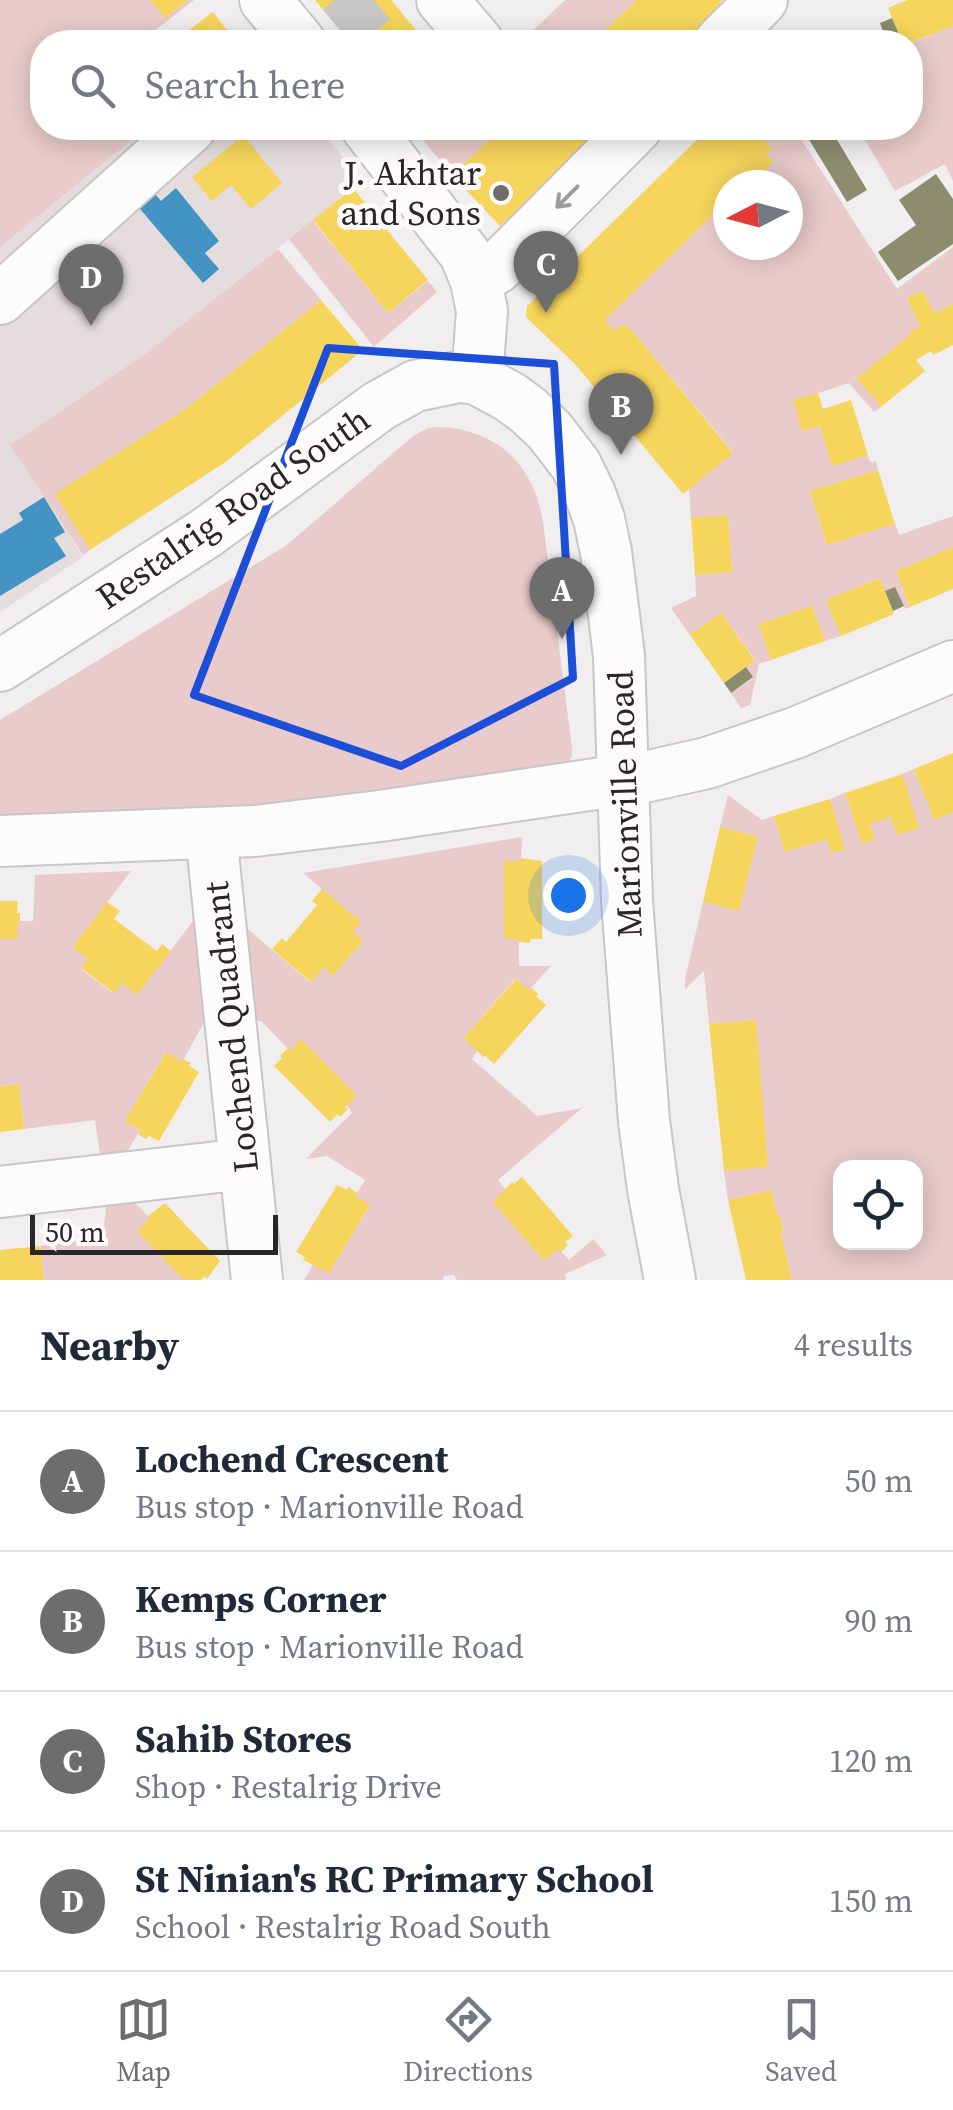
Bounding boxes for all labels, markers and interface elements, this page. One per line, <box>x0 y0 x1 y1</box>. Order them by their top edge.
search box <box>30 30 923 140</box>
icon: search <box>65 58 120 113</box>
text: Search here <box>145 59 345 111</box>
place label: J. Akhtar and Sons <box>341 149 481 237</box>
north arrow <box>713 170 803 260</box>
marker: J. Akhtar and Sons <box>490 182 512 204</box>
one-way arrow <box>556 184 580 208</box>
pin: C <box>514 230 578 313</box>
pin: D <box>58 244 124 326</box>
pin: B <box>588 372 654 455</box>
street label: Restalrig Road South <box>87 396 379 620</box>
pin: A <box>530 556 594 639</box>
street label: Marionville Road <box>596 669 654 938</box>
your location <box>543 870 594 921</box>
street label: Lochend Quadrant <box>192 879 270 1175</box>
map controls <box>833 1160 923 1250</box>
button: locate <box>833 1160 923 1250</box>
scale bar <box>30 1210 278 1254</box>
text: 50 m <box>45 1213 105 1251</box>
text: Nearby <box>40 1316 179 1374</box>
text: 4 results <box>794 1323 913 1367</box>
text: Lochend Crescent <box>135 1433 448 1485</box>
text: A <box>62 1459 83 1503</box>
text: 50 m <box>845 1459 913 1503</box>
text: Bus stop · Marionville Road <box>135 1485 524 1529</box>
text: Kemps Corner <box>135 1573 386 1625</box>
text: B <box>62 1599 83 1643</box>
text: 90 m <box>845 1599 913 1643</box>
text: Bus stop · Marionville Road <box>135 1625 524 1669</box>
text: Sahib Stores <box>135 1713 352 1765</box>
text: C <box>63 1739 82 1783</box>
text: 120 m <box>829 1739 913 1783</box>
text: Shop · Restalrig Drive <box>135 1765 442 1809</box>
text: St Ninian's RC Primary School <box>135 1853 654 1905</box>
text: D <box>61 1879 84 1923</box>
text: 150 m <box>829 1879 913 1923</box>
text: School · Restalrig Road South <box>135 1905 551 1949</box>
tab: Map <box>116 1992 171 2090</box>
tab: Directions <box>403 1992 533 2090</box>
tab: Saved <box>765 1992 837 2090</box>

